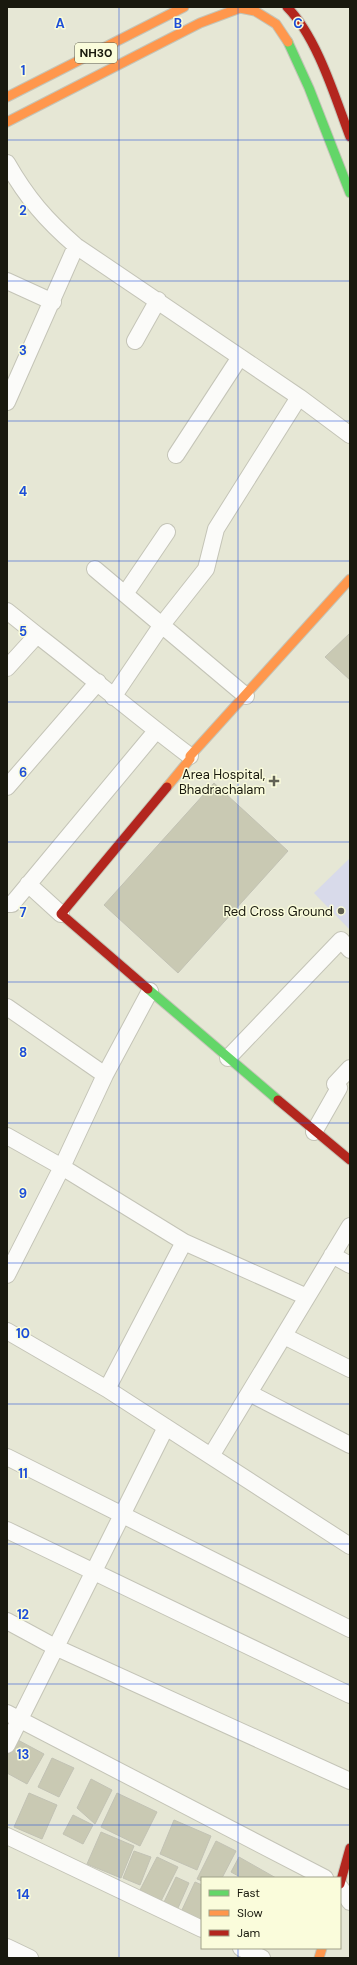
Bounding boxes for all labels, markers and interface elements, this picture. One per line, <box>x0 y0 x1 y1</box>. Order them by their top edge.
text: A <box>55 15 65 32</box>
text: B <box>174 15 182 32</box>
text: C <box>293 15 303 32</box>
road number: NH30 <box>75 43 117 63</box>
text: 1 <box>21 62 25 79</box>
text: 2 <box>19 202 27 219</box>
text: 3 <box>19 342 27 359</box>
text: 4 <box>19 483 27 500</box>
text: 5 <box>19 623 27 640</box>
text: 6 <box>19 764 27 781</box>
place label: Area Hospital, Bhadrachalam <box>179 766 265 798</box>
marker: Area Hospital, Bhadrachalam <box>268 775 280 787</box>
place label: Red Cross Ground <box>223 903 333 920</box>
text: 7 <box>20 904 27 921</box>
marker: Red Cross Ground <box>336 906 346 916</box>
text: 8 <box>19 1044 27 1061</box>
text: 9 <box>19 1185 27 1202</box>
text: 10 <box>16 1325 30 1342</box>
text: 11 <box>18 1465 28 1482</box>
text: 12 <box>17 1606 29 1623</box>
text: 13 <box>17 1746 29 1763</box>
legend <box>201 1877 341 1949</box>
text: Fast <box>237 1885 260 1901</box>
text: 14 <box>16 1886 30 1903</box>
text: Slow <box>237 1905 263 1921</box>
text: Jam <box>237 1925 260 1941</box>

